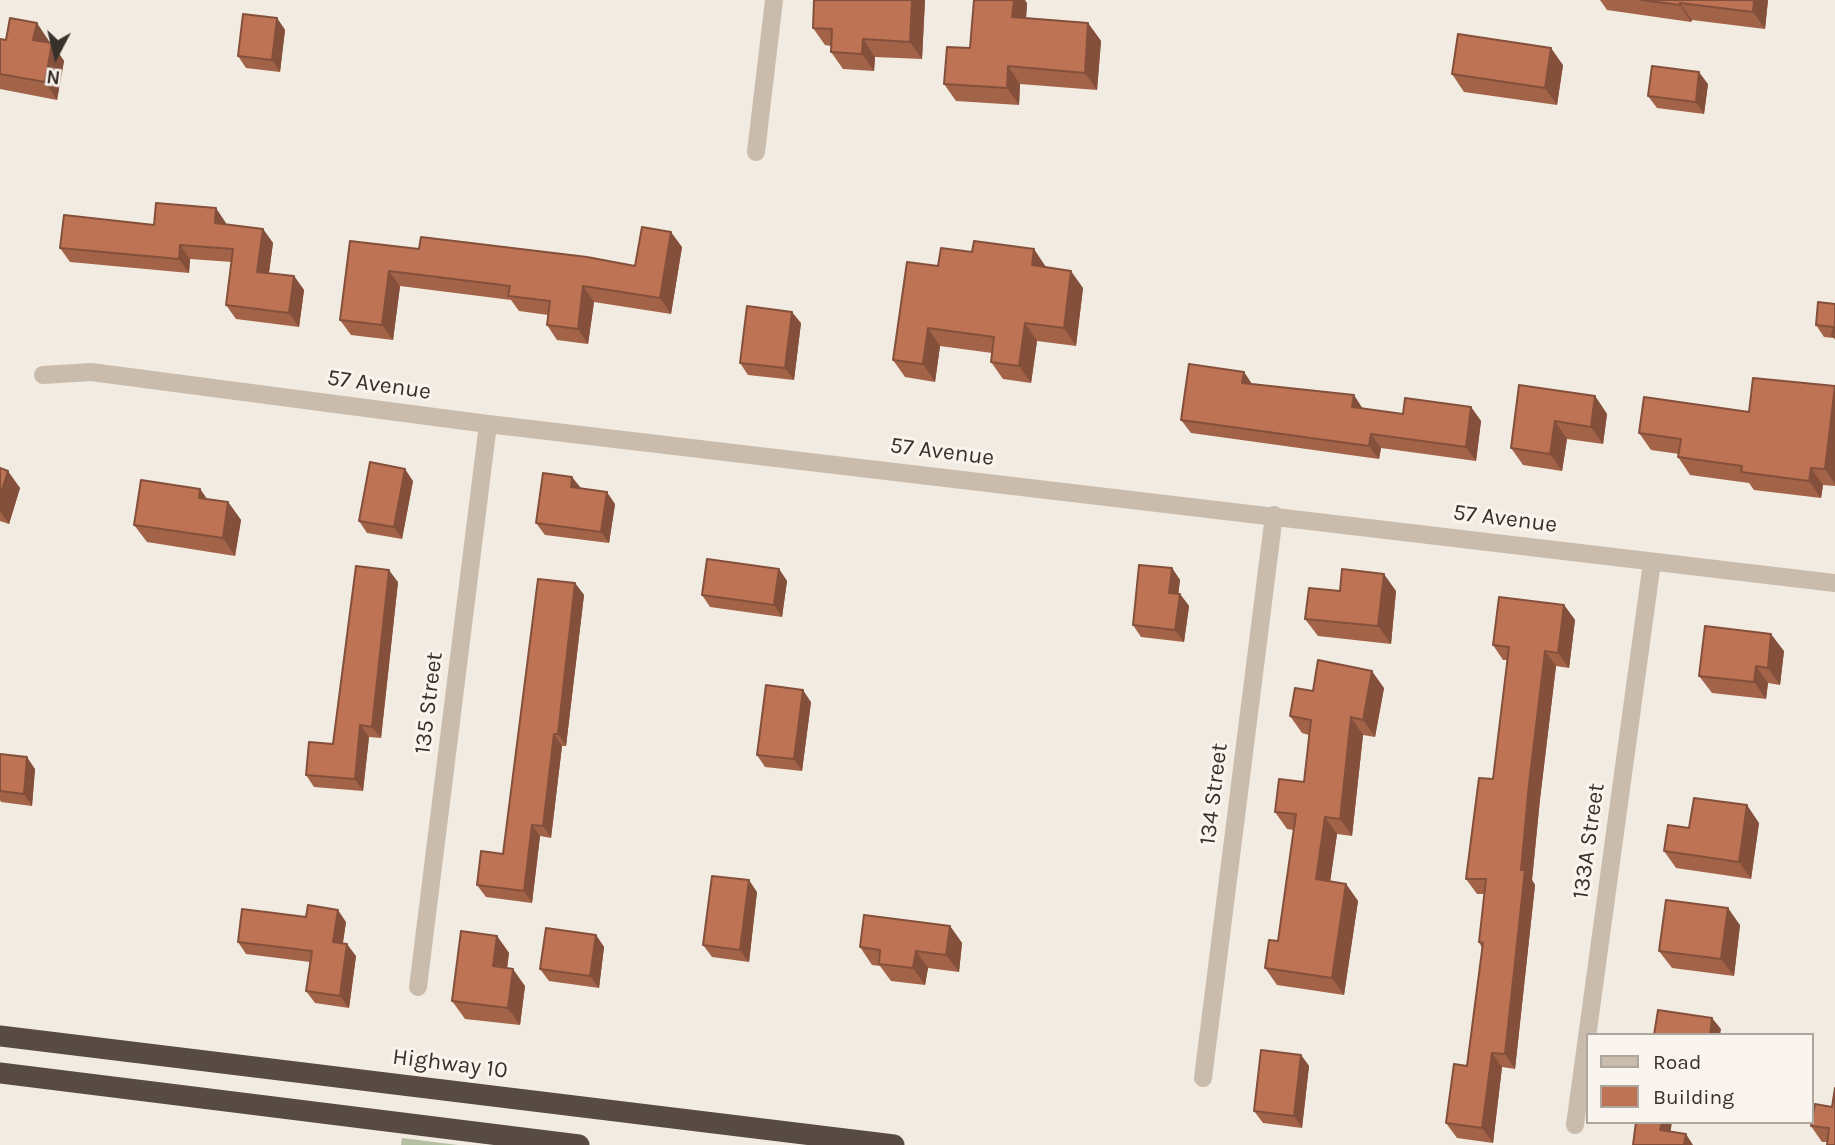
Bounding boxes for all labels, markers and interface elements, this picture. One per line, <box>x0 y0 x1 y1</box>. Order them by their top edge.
north arrow <box>21 21 91 91</box>
text: N <box>45 65 62 89</box>
street label: 57 Avenue <box>325 364 433 406</box>
street label: 57 Avenue <box>888 432 996 472</box>
street label: 57 Avenue <box>1451 499 1559 539</box>
street label: 135 Street <box>409 650 449 756</box>
street label: 134 Street <box>1194 741 1234 847</box>
street label: 133A Street <box>1567 781 1611 901</box>
legend <box>1587 1033 1814 1124</box>
street label: Highway 10 <box>391 1043 509 1085</box>
text: Road <box>1653 1050 1701 1074</box>
text: Building <box>1653 1085 1734 1109</box>

